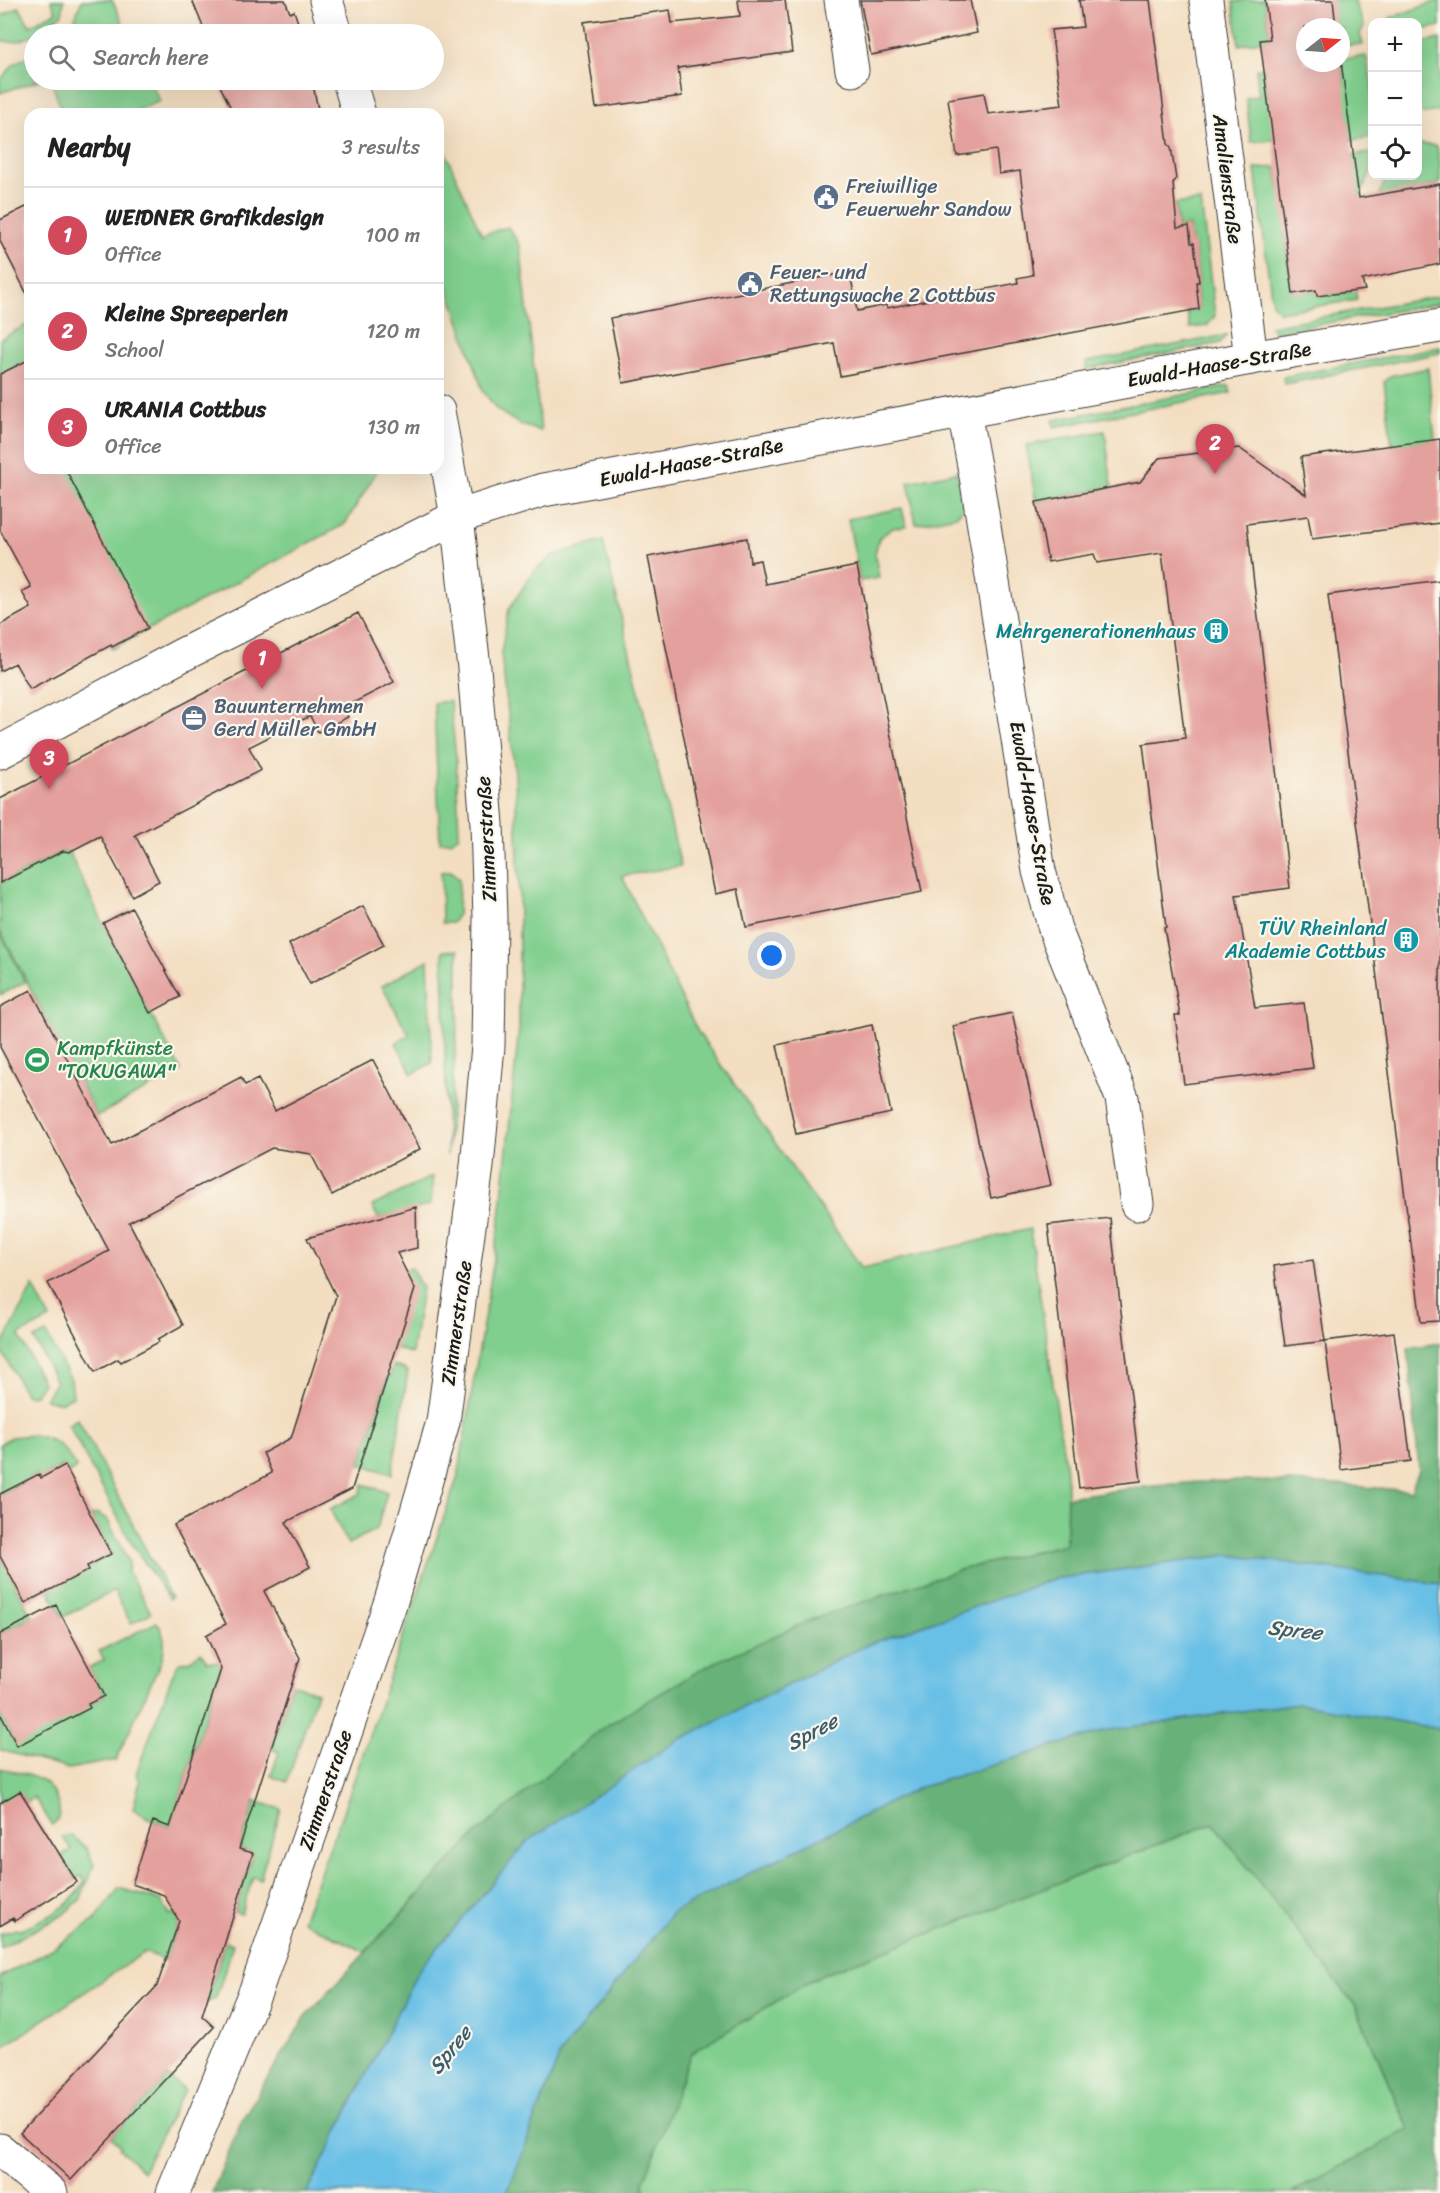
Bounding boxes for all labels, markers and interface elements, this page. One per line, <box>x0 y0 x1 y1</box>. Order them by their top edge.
north arrow <box>1296 18 1350 72</box>
map controls <box>1368 18 1422 180</box>
button: + <box>1368 18 1422 72</box>
search box <box>24 24 444 90</box>
text: Search here <box>93 38 209 77</box>
icon: search <box>45 41 78 74</box>
button: − <box>1368 72 1422 126</box>
street label: Amalienstraße <box>1202 111 1253 246</box>
text: Nearby <box>48 124 130 170</box>
button: locate <box>1368 126 1422 180</box>
text: 3 results <box>342 130 420 165</box>
place label: Freiwillige Feuerwehr Sandow <box>846 169 1012 227</box>
public building icon: Freiwillige Feuerwehr Sandow <box>811 182 841 212</box>
text: WE!DNER Grafikdesign <box>105 198 324 237</box>
text: 1 <box>63 218 72 253</box>
text: 100 m <box>366 218 420 253</box>
text: Office <box>105 237 161 272</box>
place label: Feuer- und Rettungswache 2 Cottbus <box>770 255 996 313</box>
public building icon: Feuer- und Rettungswache 2 Cottbus <box>735 269 765 299</box>
text: Kleine Spreeperlen <box>105 294 288 333</box>
text: 2 <box>62 314 73 349</box>
text: 120 m <box>367 314 420 349</box>
street label: Ewald-Haase-Straße <box>1124 331 1314 398</box>
text: School <box>105 333 164 368</box>
text: URANIA Cottbus <box>105 390 266 429</box>
text: 3 <box>62 410 73 445</box>
text: 130 m <box>367 410 420 445</box>
pin: 2 <box>1196 424 1234 474</box>
street label: Ewald-Haase-Straße <box>596 427 786 497</box>
text: Office <box>105 429 161 464</box>
place label: Mehrgenerationenhaus <box>996 614 1197 649</box>
building icon: Mehrgenerationenhaus <box>1201 616 1231 646</box>
pin: 1 <box>242 640 282 689</box>
place label: Bauunternehmen Gerd Müller GmbH <box>214 689 377 747</box>
office icon: Bauunternehmen Gerd Müller GmbH <box>179 703 209 733</box>
street label: Ewald-Haase-Straße <box>999 718 1066 908</box>
pin: 3 <box>29 740 68 789</box>
street label: Zimmerstraße <box>466 775 507 903</box>
place label: TÜV Rheinland Akademie Cottbus <box>1224 911 1387 969</box>
building icon: TÜV Rheinland Akademie Cottbus <box>1391 925 1421 955</box>
your location <box>757 941 786 970</box>
place label: Kampfkünste "TOKUGAWA" <box>57 1031 177 1089</box>
sports icon: Kampfkünste "TOKUGAWA" <box>22 1045 52 1075</box>
street label: Zimmerstraße <box>430 1258 483 1388</box>
water label: Spree <box>1266 1608 1326 1652</box>
water label: Spree <box>779 1701 847 1762</box>
street label: Zimmerstraße <box>288 1725 363 1855</box>
water label: Spree <box>418 2015 483 2083</box>

